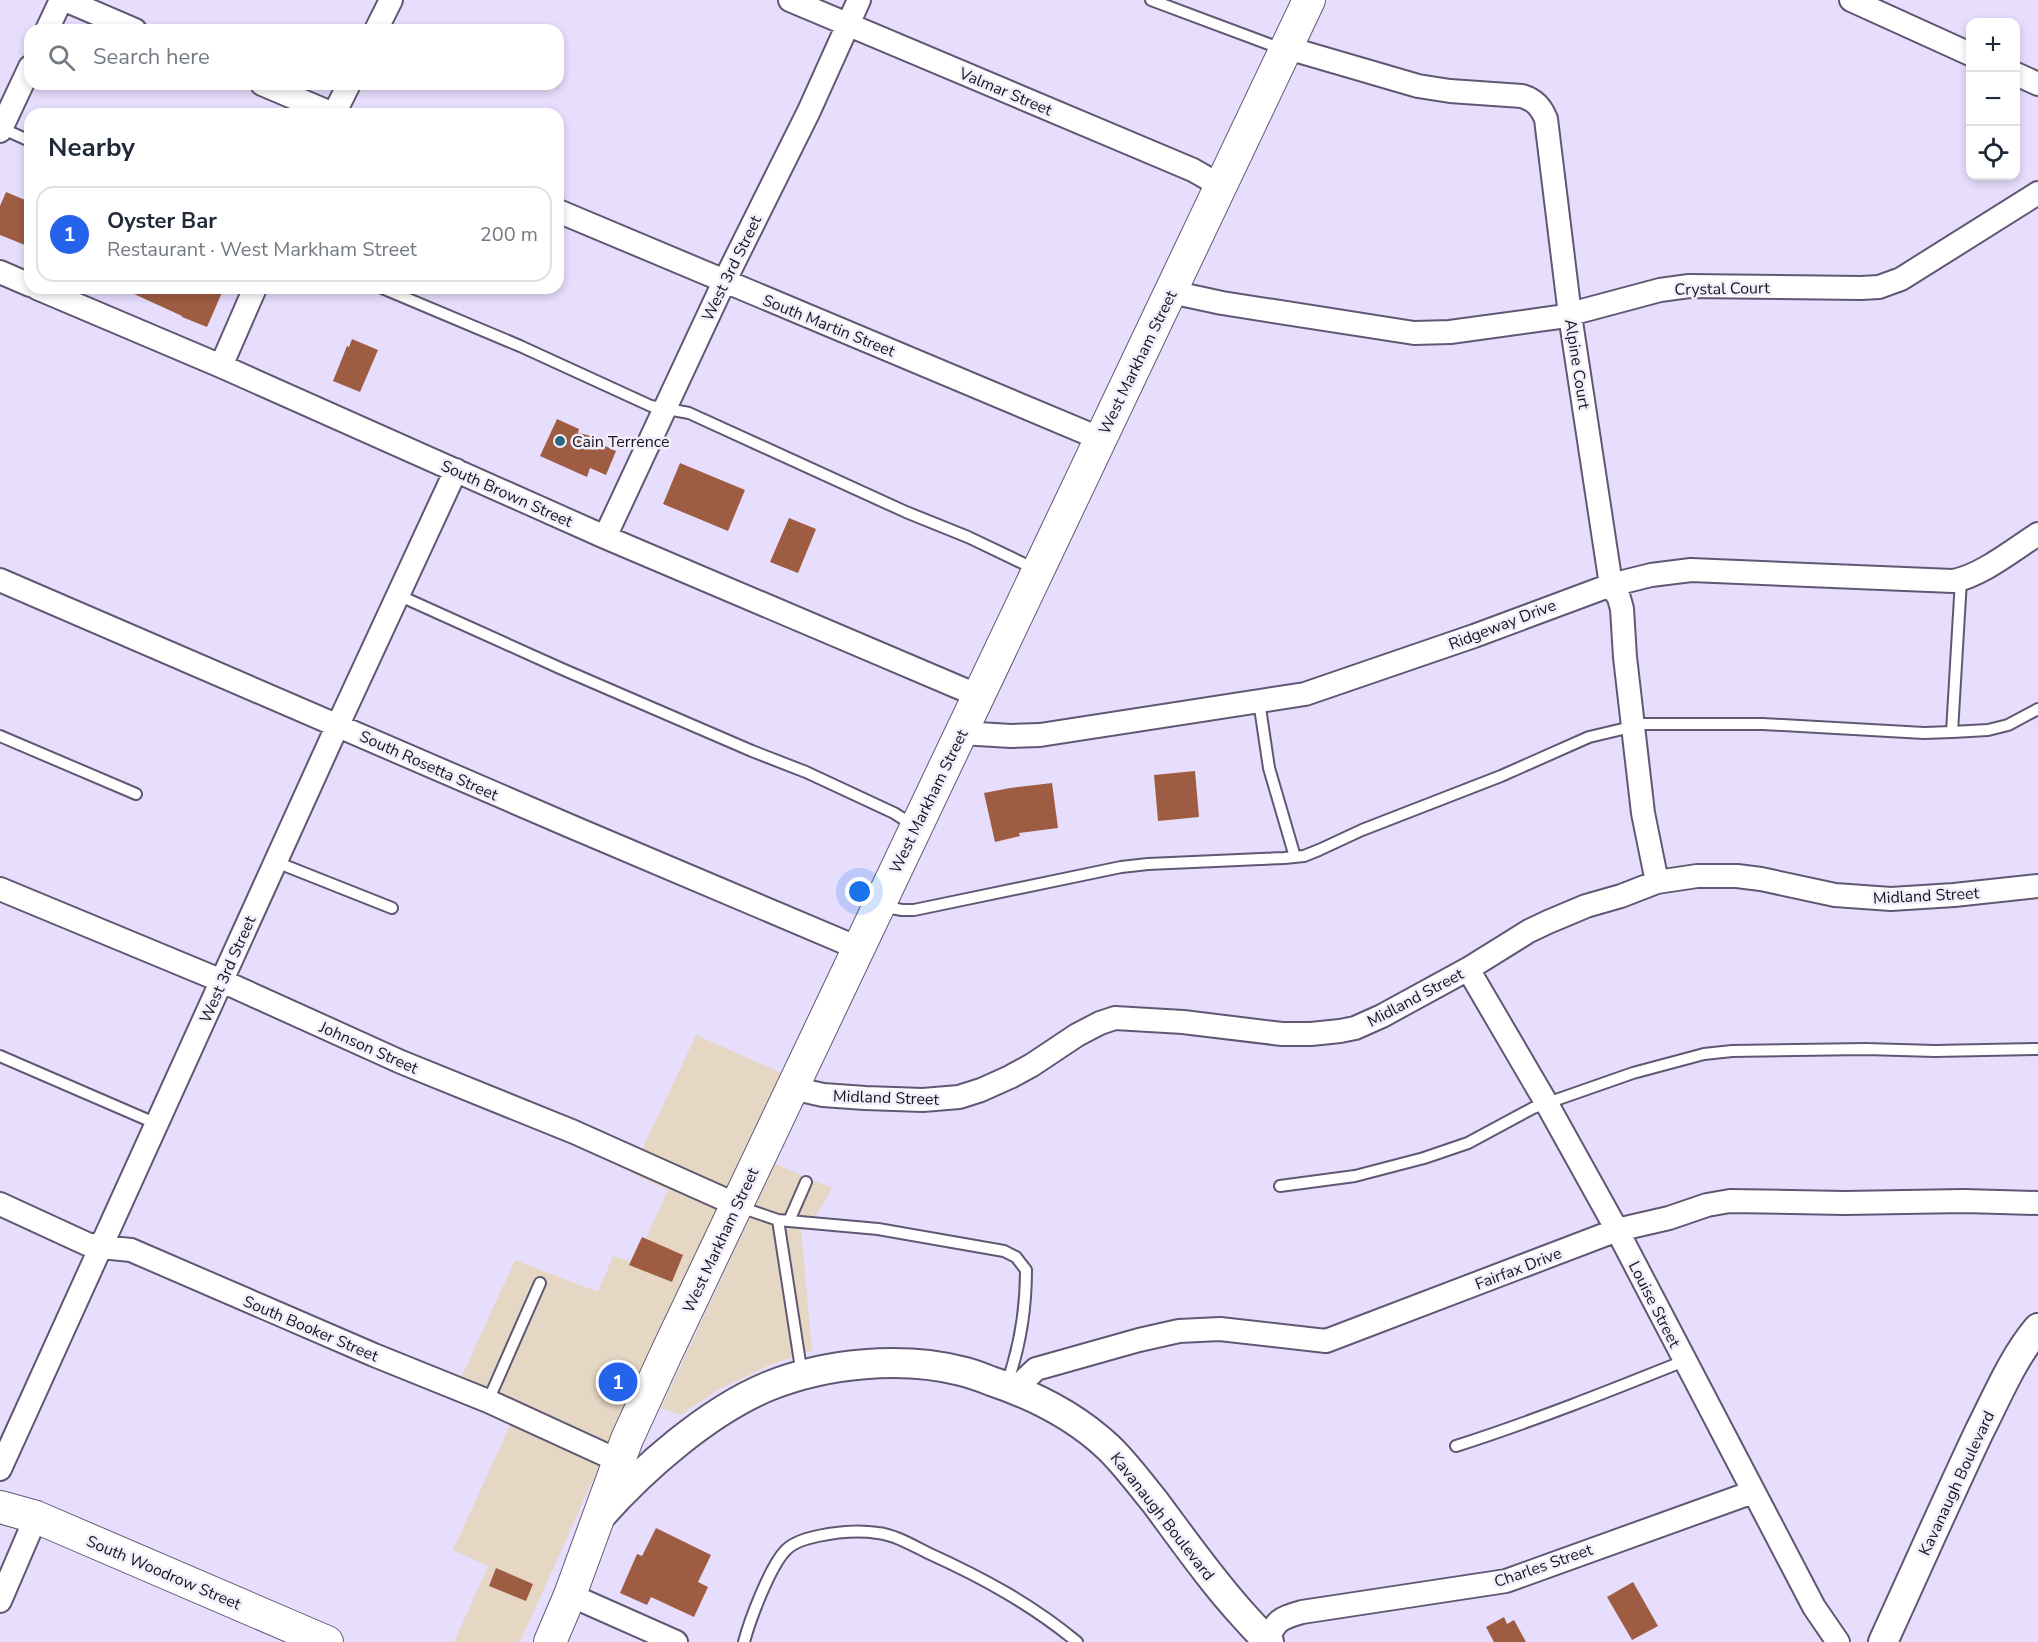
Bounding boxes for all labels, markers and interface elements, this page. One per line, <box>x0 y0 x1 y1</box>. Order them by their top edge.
map controls <box>1966 18 2020 180</box>
button: + <box>1966 18 2020 72</box>
search box <box>24 24 564 90</box>
icon: search <box>45 41 78 74</box>
text: Search here <box>93 42 210 72</box>
street label: Valmar Street <box>955 62 1056 122</box>
button: − <box>1966 72 2020 126</box>
button: locate <box>1966 126 2020 180</box>
text: Nearby <box>48 130 135 165</box>
text: Oyster Bar <box>107 206 217 236</box>
street label: West 3rd Street <box>697 212 767 325</box>
text: 1 <box>64 221 76 248</box>
text: 200 m <box>480 221 538 248</box>
text: Restaurant · West Markham Street <box>107 236 417 263</box>
street label: Crystal Court <box>1674 277 1770 301</box>
street label: West Markham Street <box>1094 287 1182 438</box>
street label: South Martin Street <box>759 289 898 363</box>
street label: Alpine Court <box>1559 318 1595 411</box>
place label: Cain Terrence <box>572 431 670 453</box>
marker: Cain Terrence <box>553 434 567 448</box>
street label: South Brown Street <box>437 455 576 533</box>
street label: Ridgeway Drive <box>1445 594 1559 656</box>
street label: South Rosetta Street <box>356 725 502 806</box>
street label: West Markham Street <box>885 726 973 877</box>
your location <box>845 877 874 906</box>
street label: Midland Street <box>1872 882 1980 910</box>
street label: West 3rd Street <box>195 912 261 1026</box>
street label: Midland Street <box>1363 963 1468 1033</box>
street label: Johnson Street <box>315 1016 422 1080</box>
street label: Midland Street <box>833 1085 940 1111</box>
street label: West Markham Street <box>678 1164 764 1316</box>
street label: Fairfax Drive <box>1472 1242 1565 1296</box>
street label: Louise Street <box>1623 1258 1685 1352</box>
street label: South Booker Street <box>240 1290 382 1368</box>
pin: 1 <box>598 1360 638 1404</box>
street label: Kavanaugh Boulevard <box>1914 1407 2000 1559</box>
street label: Kavanaugh Boulevard <box>1105 1448 1219 1585</box>
street label: South Woodrow Street <box>83 1530 245 1616</box>
street label: Charles Street <box>1491 1539 1596 1593</box>

